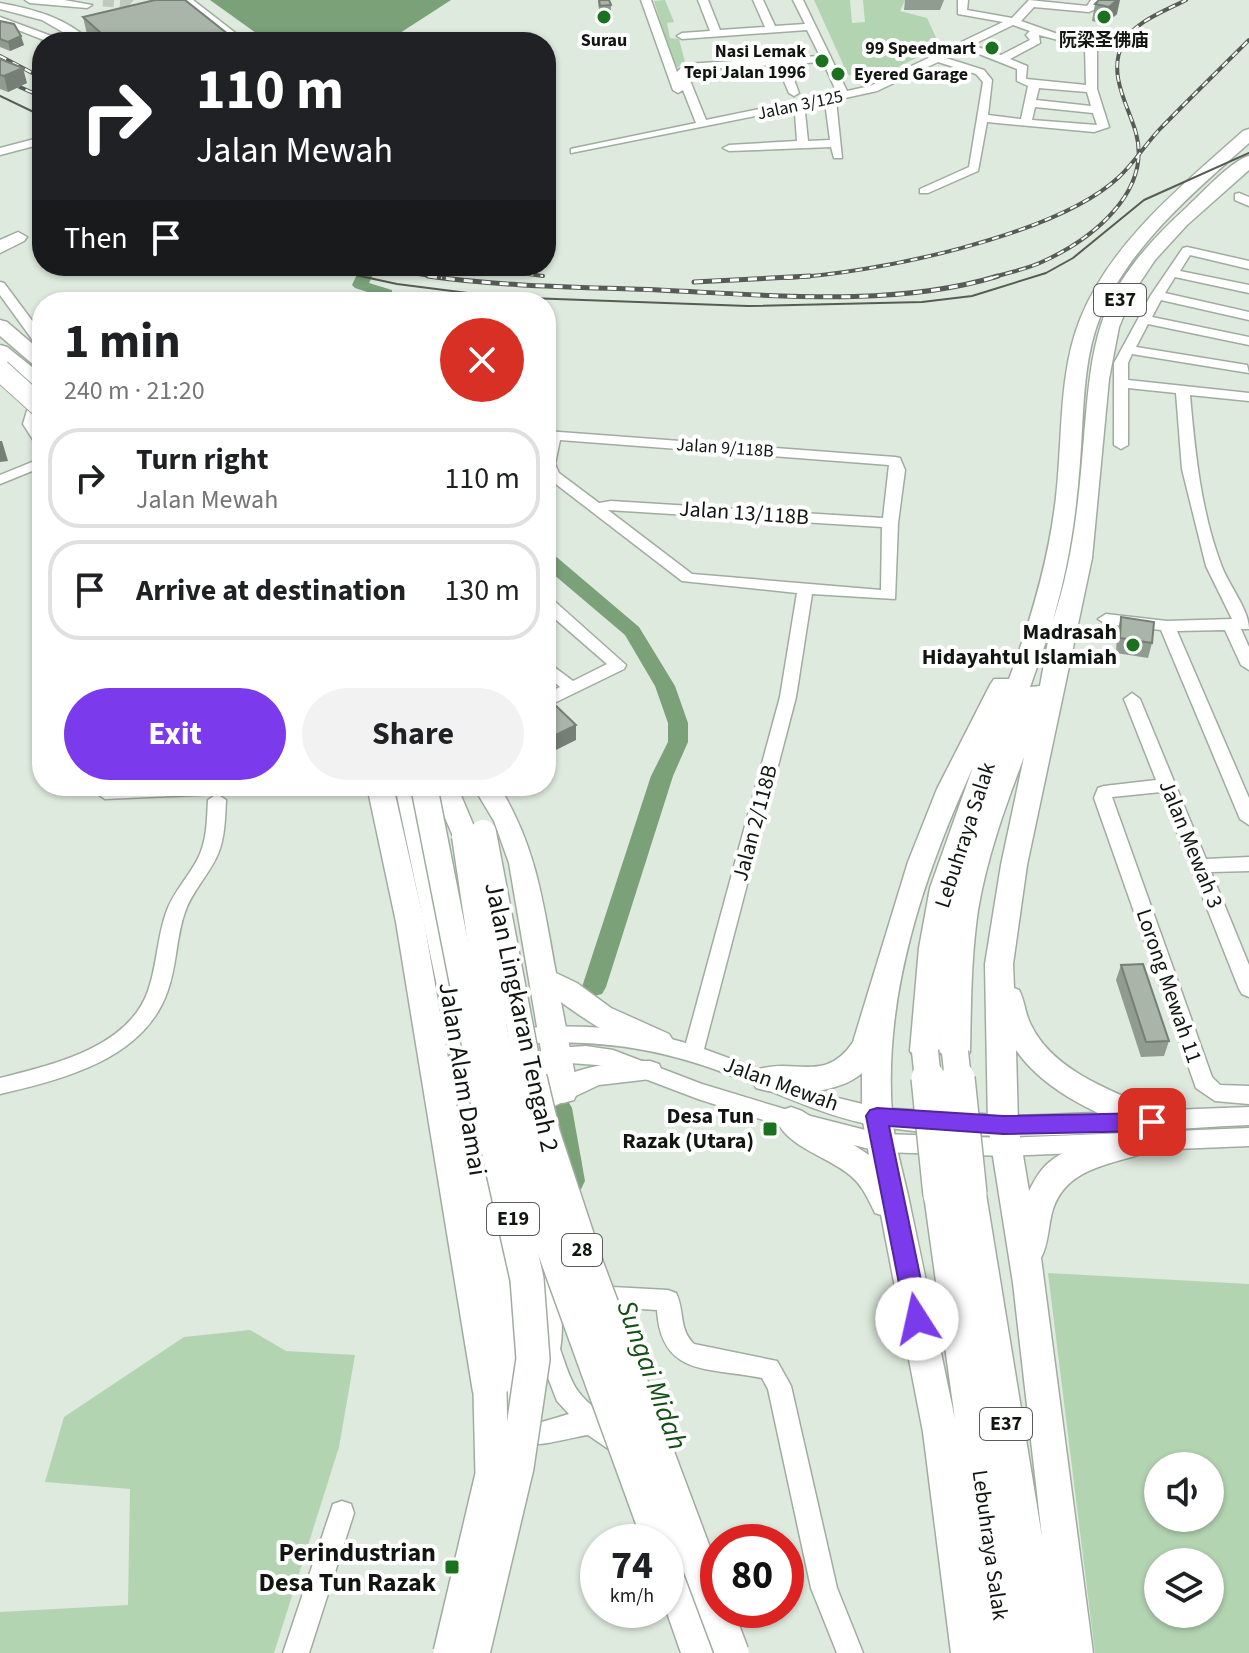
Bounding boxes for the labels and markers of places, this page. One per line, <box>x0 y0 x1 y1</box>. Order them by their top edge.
marker: Surau <box>595 8 613 26</box>
marker: 阮梁圣佛庙 <box>1095 8 1113 26</box>
place label: Surau <box>581 28 627 53</box>
place label: 阮梁圣佛庙 <box>1059 28 1149 53</box>
place label: 99 Speedmart <box>865 36 976 61</box>
place label: Nasi Lemak Tepi Jalan 1996 <box>684 39 806 85</box>
marker: 99 Speedmart <box>983 39 1001 57</box>
marker: Nasi Lemak Tepi Jalan 1996 <box>813 52 831 70</box>
place label: Eyered Garage <box>854 62 968 87</box>
marker: Eyered Garage <box>829 65 847 83</box>
place label: Madrasah Hidayahtul Islamiah <box>922 616 1117 673</box>
marker: Madrasah Hidayahtul Islamiah <box>1124 636 1142 654</box>
pin <box>1118 1088 1186 1156</box>
place label: Desa Tun Razak (Utara) <box>622 1100 754 1157</box>
marker: Desa Tun Razak (Utara) <box>761 1120 779 1138</box>
place label: Perindustrian Desa Tun Razak <box>258 1534 437 1601</box>
marker: Perindustrian Desa Tun Razak <box>443 1558 461 1576</box>

